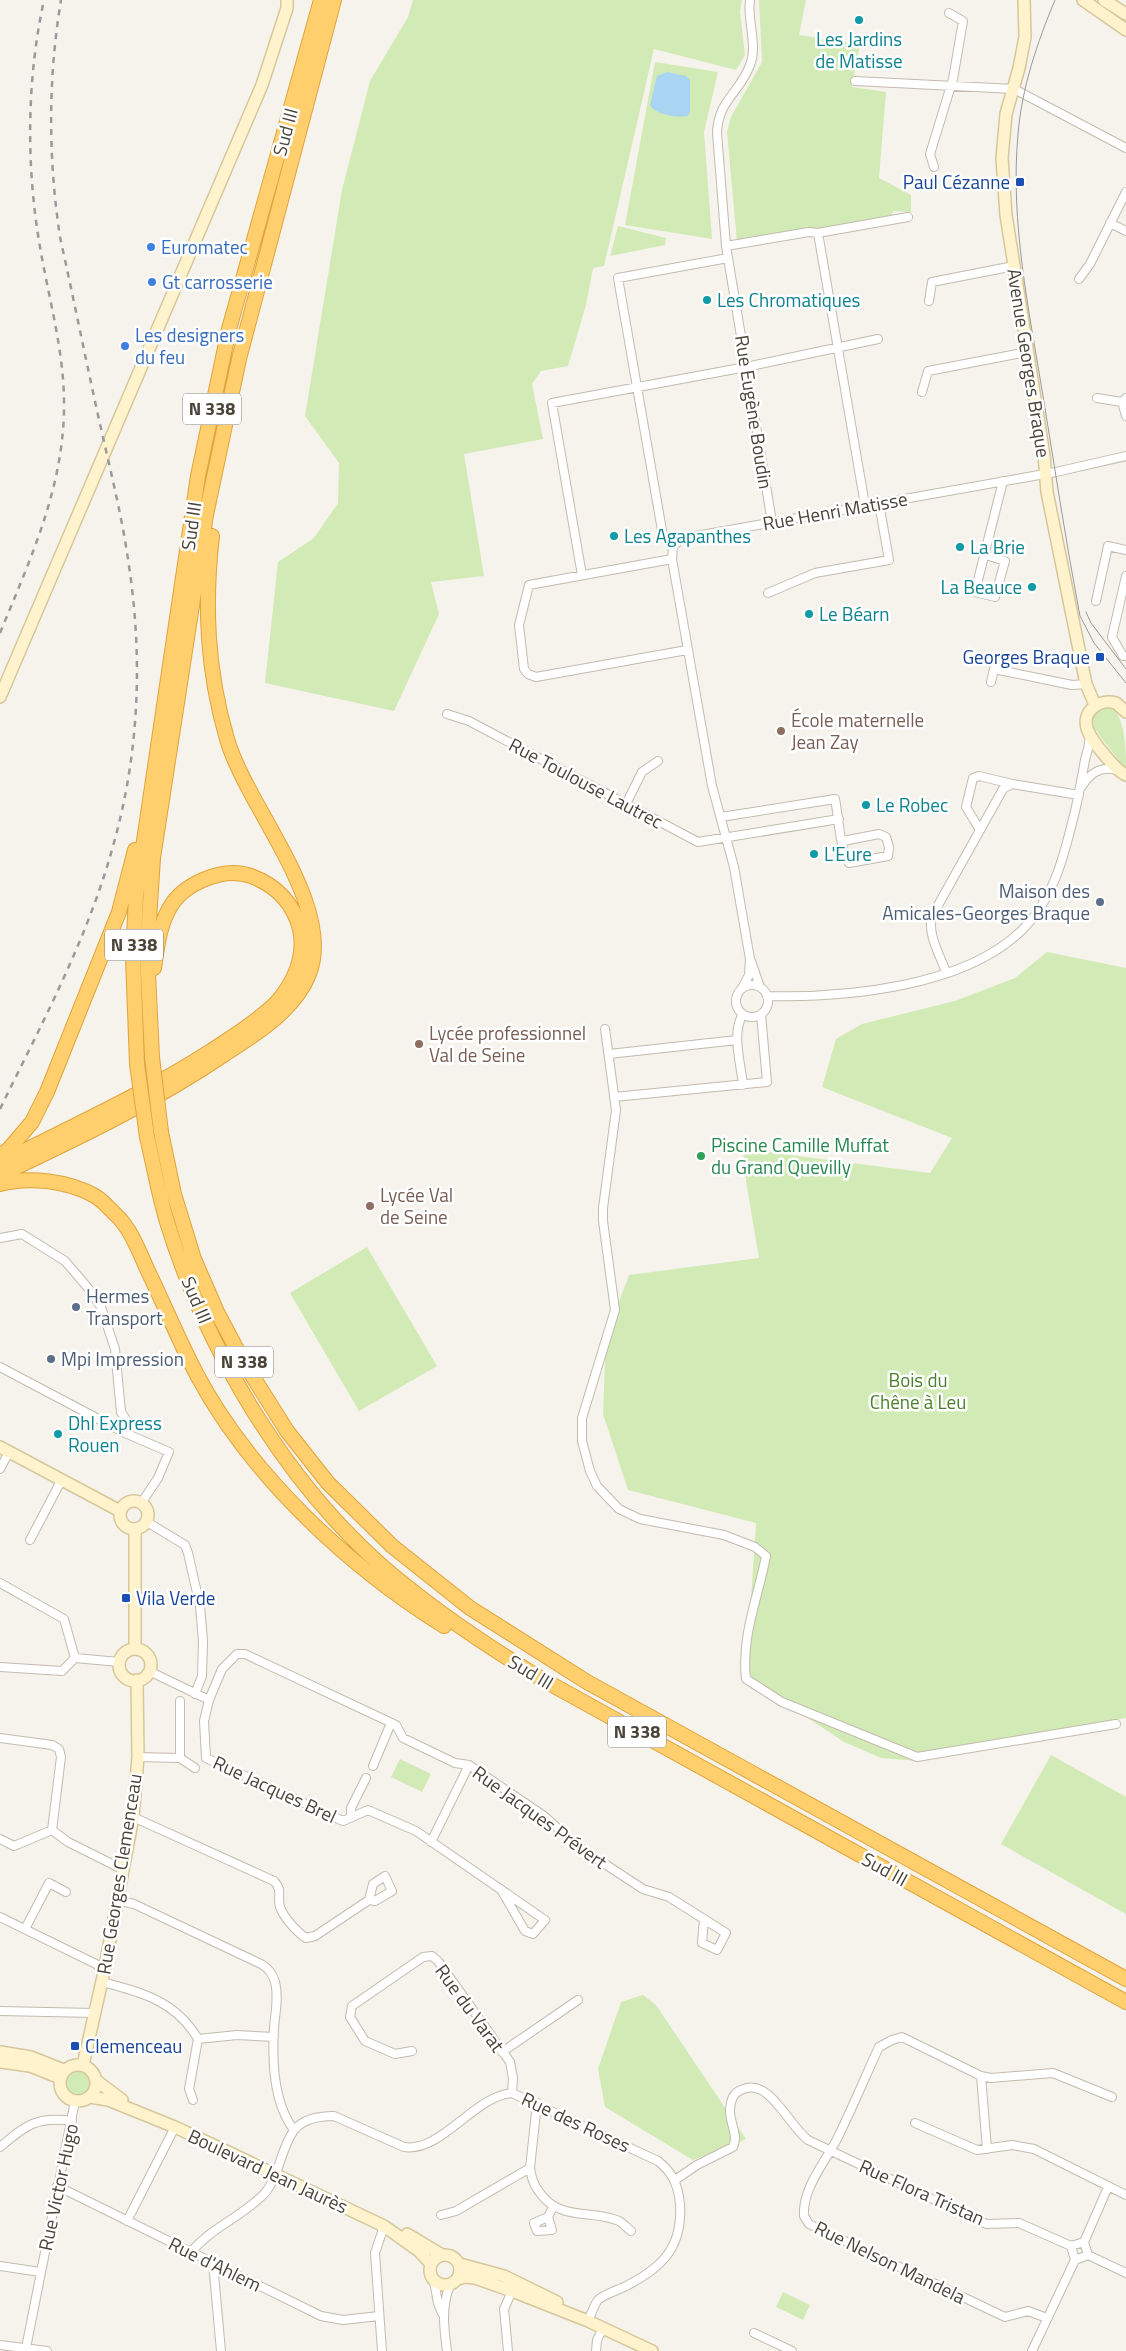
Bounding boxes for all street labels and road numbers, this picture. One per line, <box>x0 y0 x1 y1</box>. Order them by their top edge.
street label: Sud III <box>264 105 305 159</box>
street label: Avenue Georges Braque <box>1000 266 1059 460</box>
street label: Rue Eugène Boudin <box>728 333 781 491</box>
road number: N 338 <box>183 394 241 424</box>
street label: Rue Henri Matisse <box>760 484 910 538</box>
street label: Sud III <box>173 500 208 552</box>
street label: Rue Toulouse Lautrec <box>504 730 668 835</box>
road number: N 338 <box>105 930 163 960</box>
street label: Sud III <box>175 1272 220 1328</box>
road number: N 338 <box>215 1346 273 1378</box>
street label: Sud III <box>503 1647 560 1697</box>
road number: N 338 <box>608 1716 666 1748</box>
street label: Rue Jacques Brel <box>209 1747 342 1830</box>
street label: Rue Jacques Prévert <box>467 1758 614 1876</box>
street label: Rue Georges Clemenceau <box>88 1771 149 1976</box>
street label: Sud III <box>857 1844 914 1893</box>
street label: Rue du Varat <box>428 1958 512 2058</box>
street label: Rue des Roses <box>517 2084 636 2159</box>
street label: Rue Victor Hugo <box>30 2121 85 2253</box>
street label: Boulevard Jean Jaurès <box>183 2121 353 2220</box>
street label: Rue Flora Tristan <box>855 2151 990 2232</box>
street label: Rue Nelson Mandela <box>810 2212 971 2311</box>
street label: Rue d'Ahlem <box>164 2229 267 2299</box>

